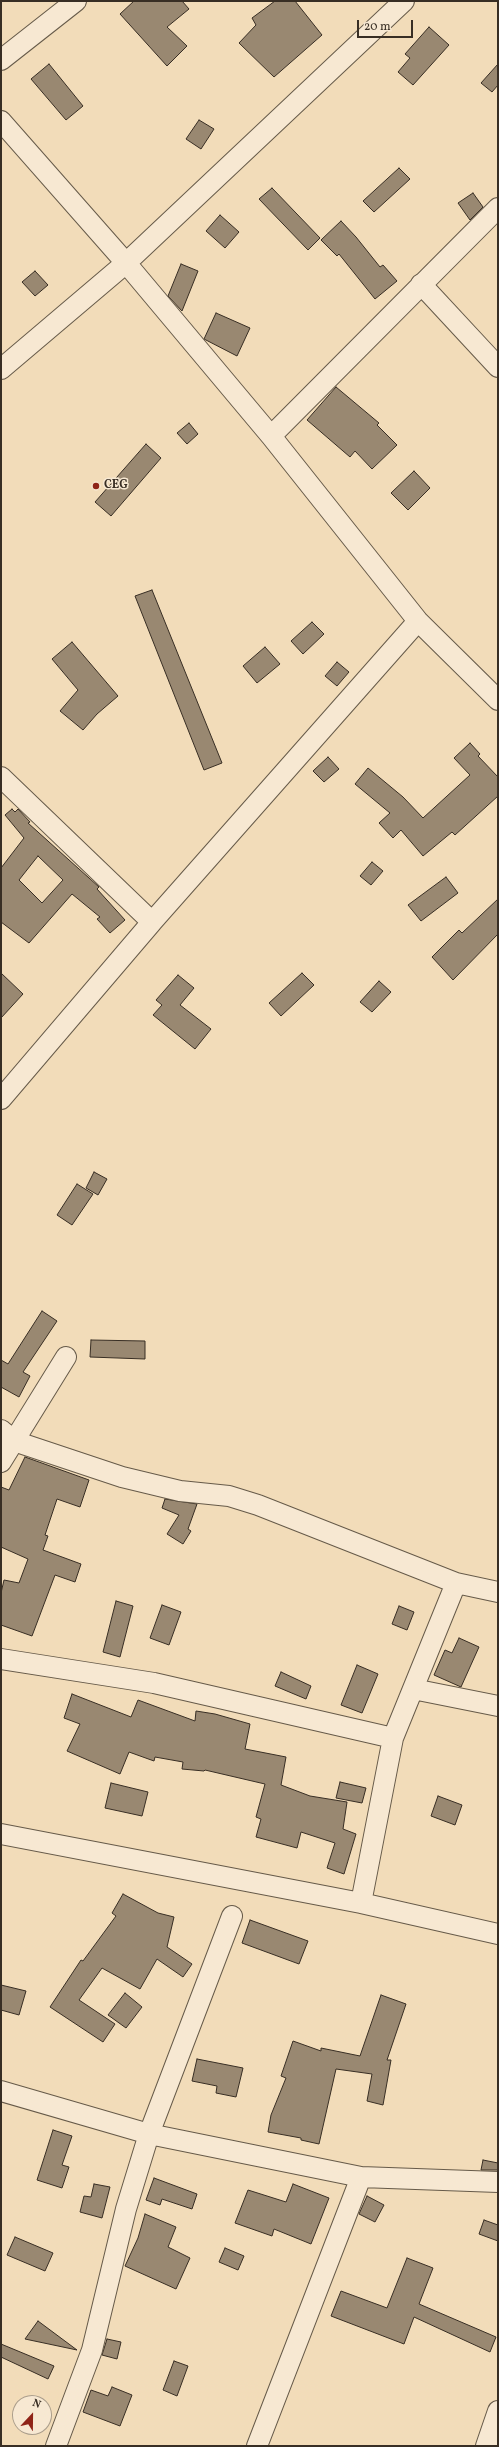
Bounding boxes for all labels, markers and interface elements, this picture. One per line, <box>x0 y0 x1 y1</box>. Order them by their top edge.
scale bar <box>359 12 415 38</box>
text: 20 m <box>364 19 391 35</box>
place label: CEG <box>104 479 128 493</box>
marker: CEG <box>91 481 101 491</box>
north arrow <box>12 2395 52 2435</box>
text: N <box>30 2396 43 2413</box>

